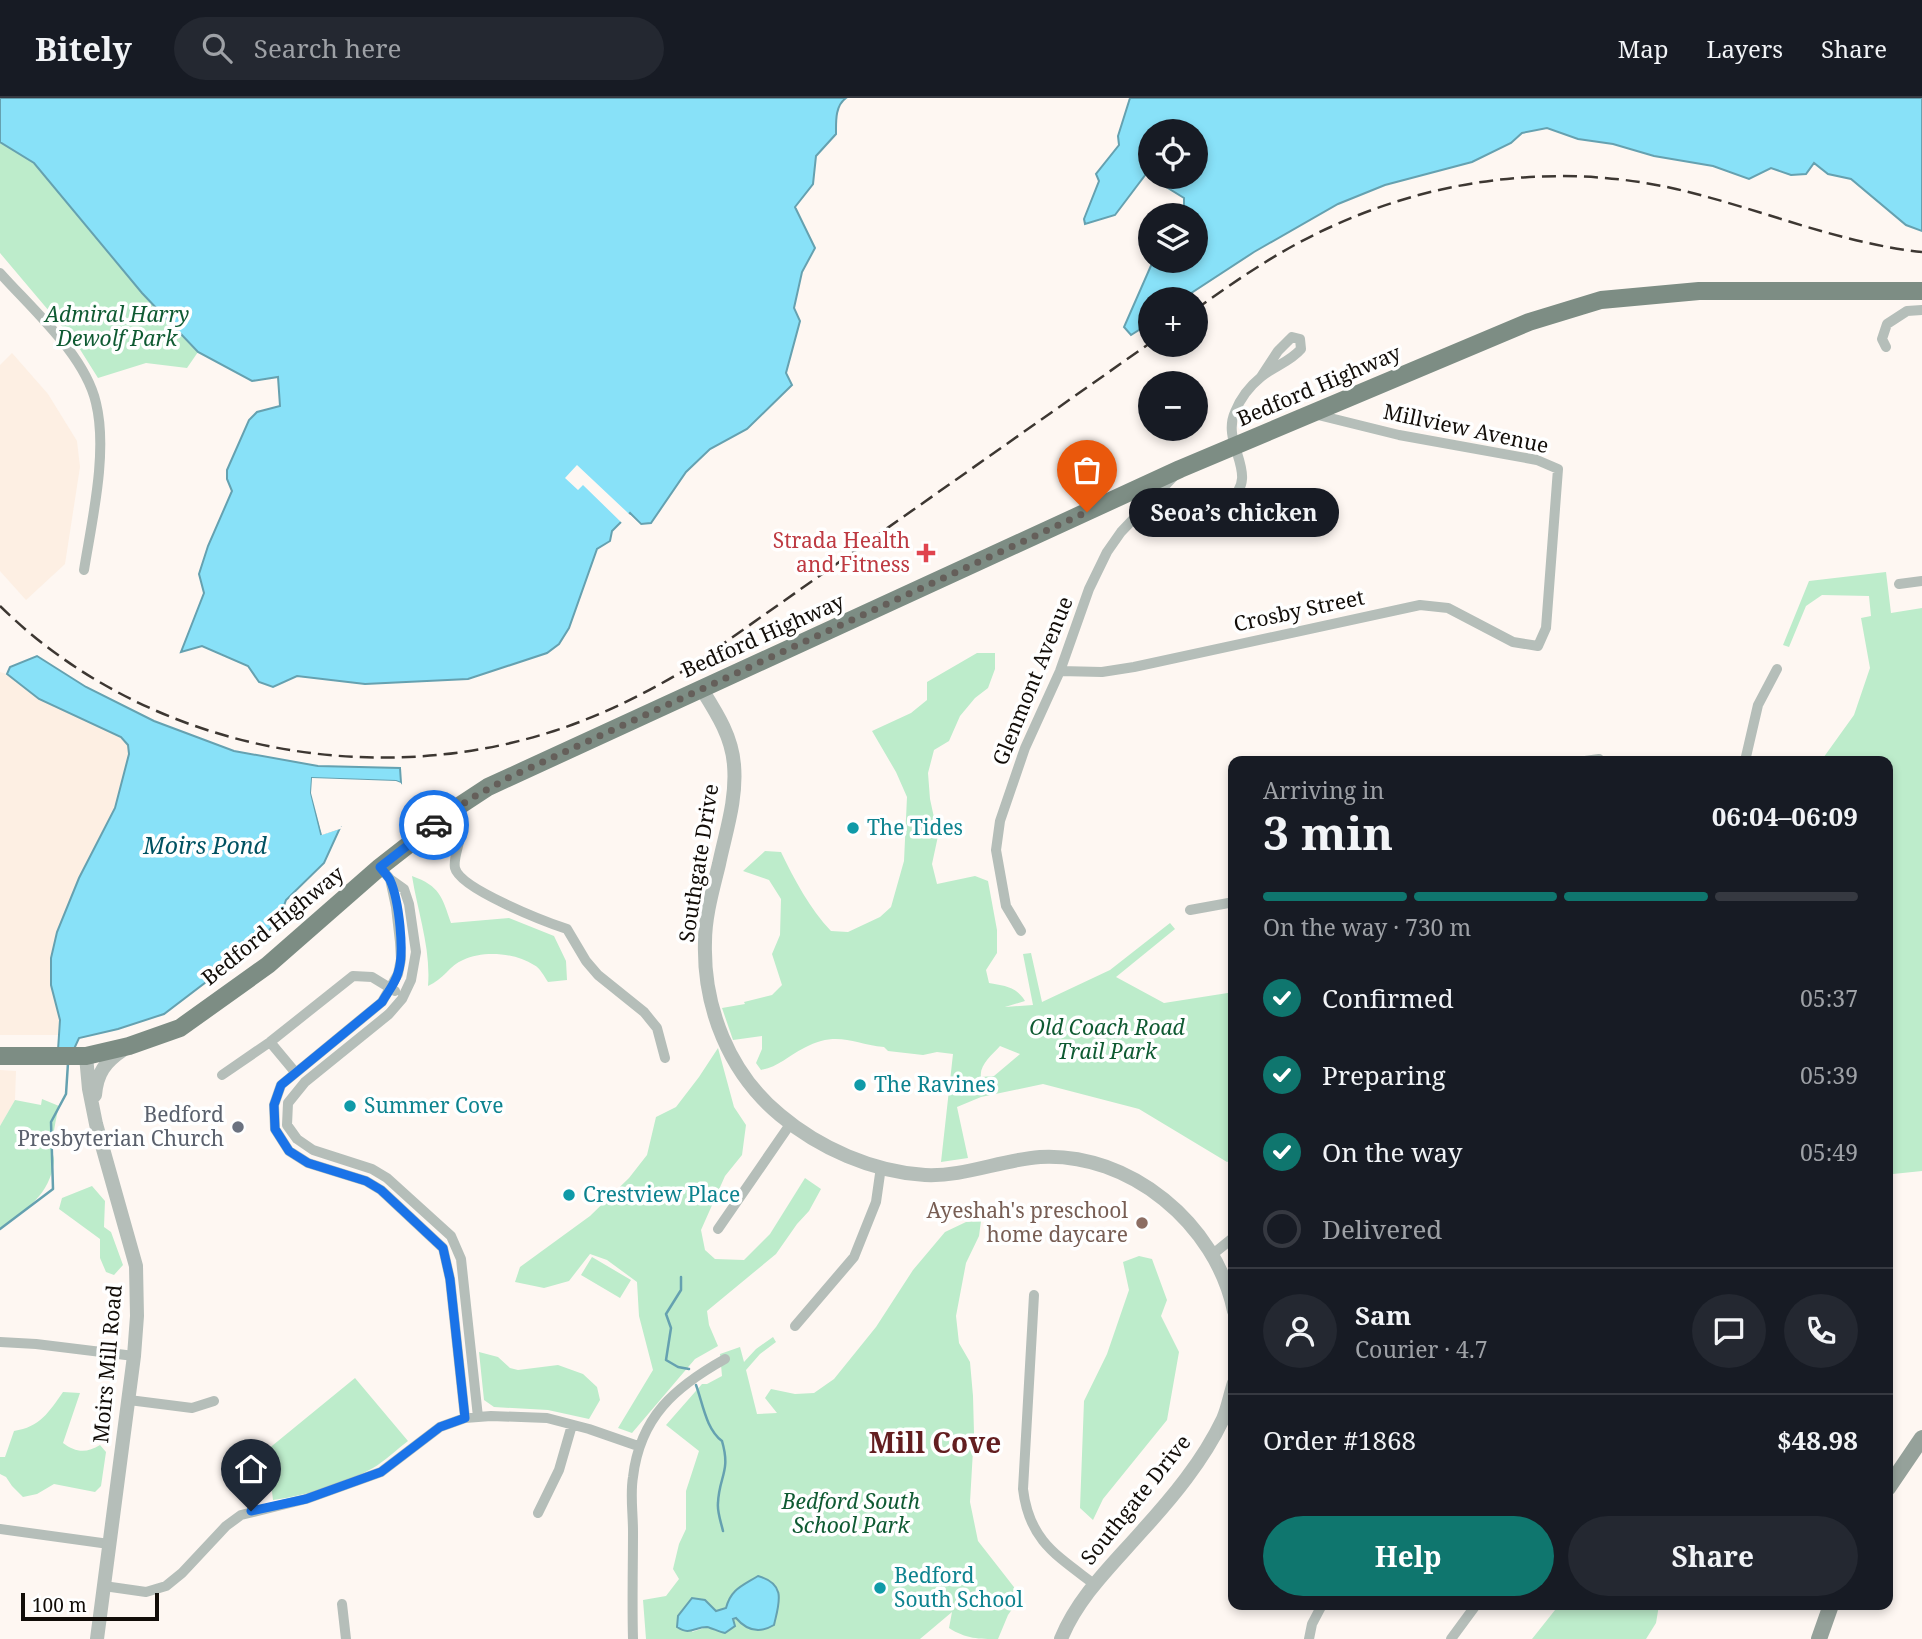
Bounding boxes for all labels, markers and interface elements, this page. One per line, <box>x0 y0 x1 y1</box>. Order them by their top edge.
search box <box>174 17 664 80</box>
text: Bitely <box>35 26 132 71</box>
icon: search <box>198 29 236 67</box>
text: Search here <box>254 30 401 66</box>
text: Map <box>1618 32 1669 65</box>
text: Layers <box>1707 32 1783 65</box>
text: Share <box>1821 32 1887 65</box>
map controls <box>1138 119 1208 441</box>
button: locate <box>1138 119 1208 189</box>
button: layers <box>1138 203 1208 273</box>
button: + <box>1138 287 1208 357</box>
park label: Admiral Harry Dewolf Park <box>43 300 189 352</box>
street label: Bedford Highway <box>1232 338 1405 432</box>
button: − <box>1138 371 1208 441</box>
street label: Millview Avenue <box>1381 397 1551 459</box>
pin <box>1057 440 1117 512</box>
icon: bag <box>1068 451 1106 489</box>
callout: Seoa’s chicken <box>1129 488 1339 536</box>
text: Seoa’s chicken <box>1150 496 1318 528</box>
place label: Strada Health and Fitness <box>773 526 910 578</box>
marker: Strada Health and Fitness <box>916 543 936 563</box>
street label: Crosby Street <box>1231 583 1367 638</box>
street label: Bedford Highway <box>677 587 849 684</box>
street label: Glenmont Avenue <box>985 592 1079 769</box>
text: Arriving in <box>1263 774 1384 806</box>
street label: Southgate Drive <box>672 782 724 944</box>
courier <box>399 790 469 860</box>
text: 06:04–06:09 <box>1712 798 1858 834</box>
text: 3 min <box>1263 801 1393 863</box>
icon: car <box>415 806 453 844</box>
place label: The Tides <box>867 813 963 841</box>
marker: The Tides <box>845 820 861 836</box>
water label: Moirs Pond <box>142 829 268 861</box>
street label: Bedford Highway <box>195 859 349 991</box>
text: On the way · 730 m <box>1263 911 1471 943</box>
icon: check <box>1263 979 1301 1017</box>
text: Confirmed <box>1322 980 1454 1016</box>
text: 05:37 <box>1800 982 1858 1014</box>
park label: Old Coach Road Trail Park <box>1029 1013 1186 1065</box>
icon: check <box>1263 1056 1301 1094</box>
text: Preparing <box>1322 1057 1446 1093</box>
text: 05:39 <box>1800 1059 1858 1091</box>
place label: The Ravines <box>874 1070 996 1098</box>
marker: The Ravines <box>852 1077 868 1093</box>
place label: Summer Cove <box>364 1091 503 1119</box>
marker: Summer Cove <box>342 1098 358 1114</box>
place label: Bedford Presbyterian Church <box>17 1100 224 1152</box>
marker: Bedford Presbyterian Church <box>230 1119 246 1135</box>
icon: check <box>1263 1133 1301 1171</box>
text: On the way <box>1322 1134 1462 1170</box>
text: 05:49 <box>1800 1136 1858 1168</box>
place label: Crestview Place <box>583 1180 740 1208</box>
marker: Crestview Place <box>561 1187 577 1203</box>
place label: Ayeshah's preschool home daycare <box>927 1196 1128 1248</box>
text: Delivered <box>1322 1211 1442 1247</box>
marker: Ayeshah's preschool home daycare <box>1134 1215 1150 1231</box>
street label: Moirs Mill Road <box>86 1283 128 1444</box>
button: person <box>1263 1294 1337 1368</box>
button: chat <box>1692 1294 1766 1368</box>
button: phone <box>1784 1294 1858 1368</box>
text: Sam <box>1355 1297 1411 1333</box>
text: Courier · 4.7 <box>1355 1333 1488 1365</box>
text: Order #1868 <box>1263 1422 1416 1458</box>
text: $48.98 <box>1777 1422 1858 1458</box>
district label: Mill Cove <box>869 1423 1001 1461</box>
street label: Southgate Drive <box>1074 1428 1196 1570</box>
pin <box>221 1439 281 1511</box>
icon: home <box>232 1450 270 1488</box>
park label: Bedford South School Park <box>781 1487 921 1539</box>
button: Help <box>1263 1516 1554 1596</box>
button: Share <box>1568 1516 1858 1596</box>
place label: Bedford South School <box>894 1561 1023 1613</box>
marker: Bedford South School <box>872 1580 888 1596</box>
scale bar <box>21 1590 159 1622</box>
text: 100 m <box>32 1592 87 1618</box>

